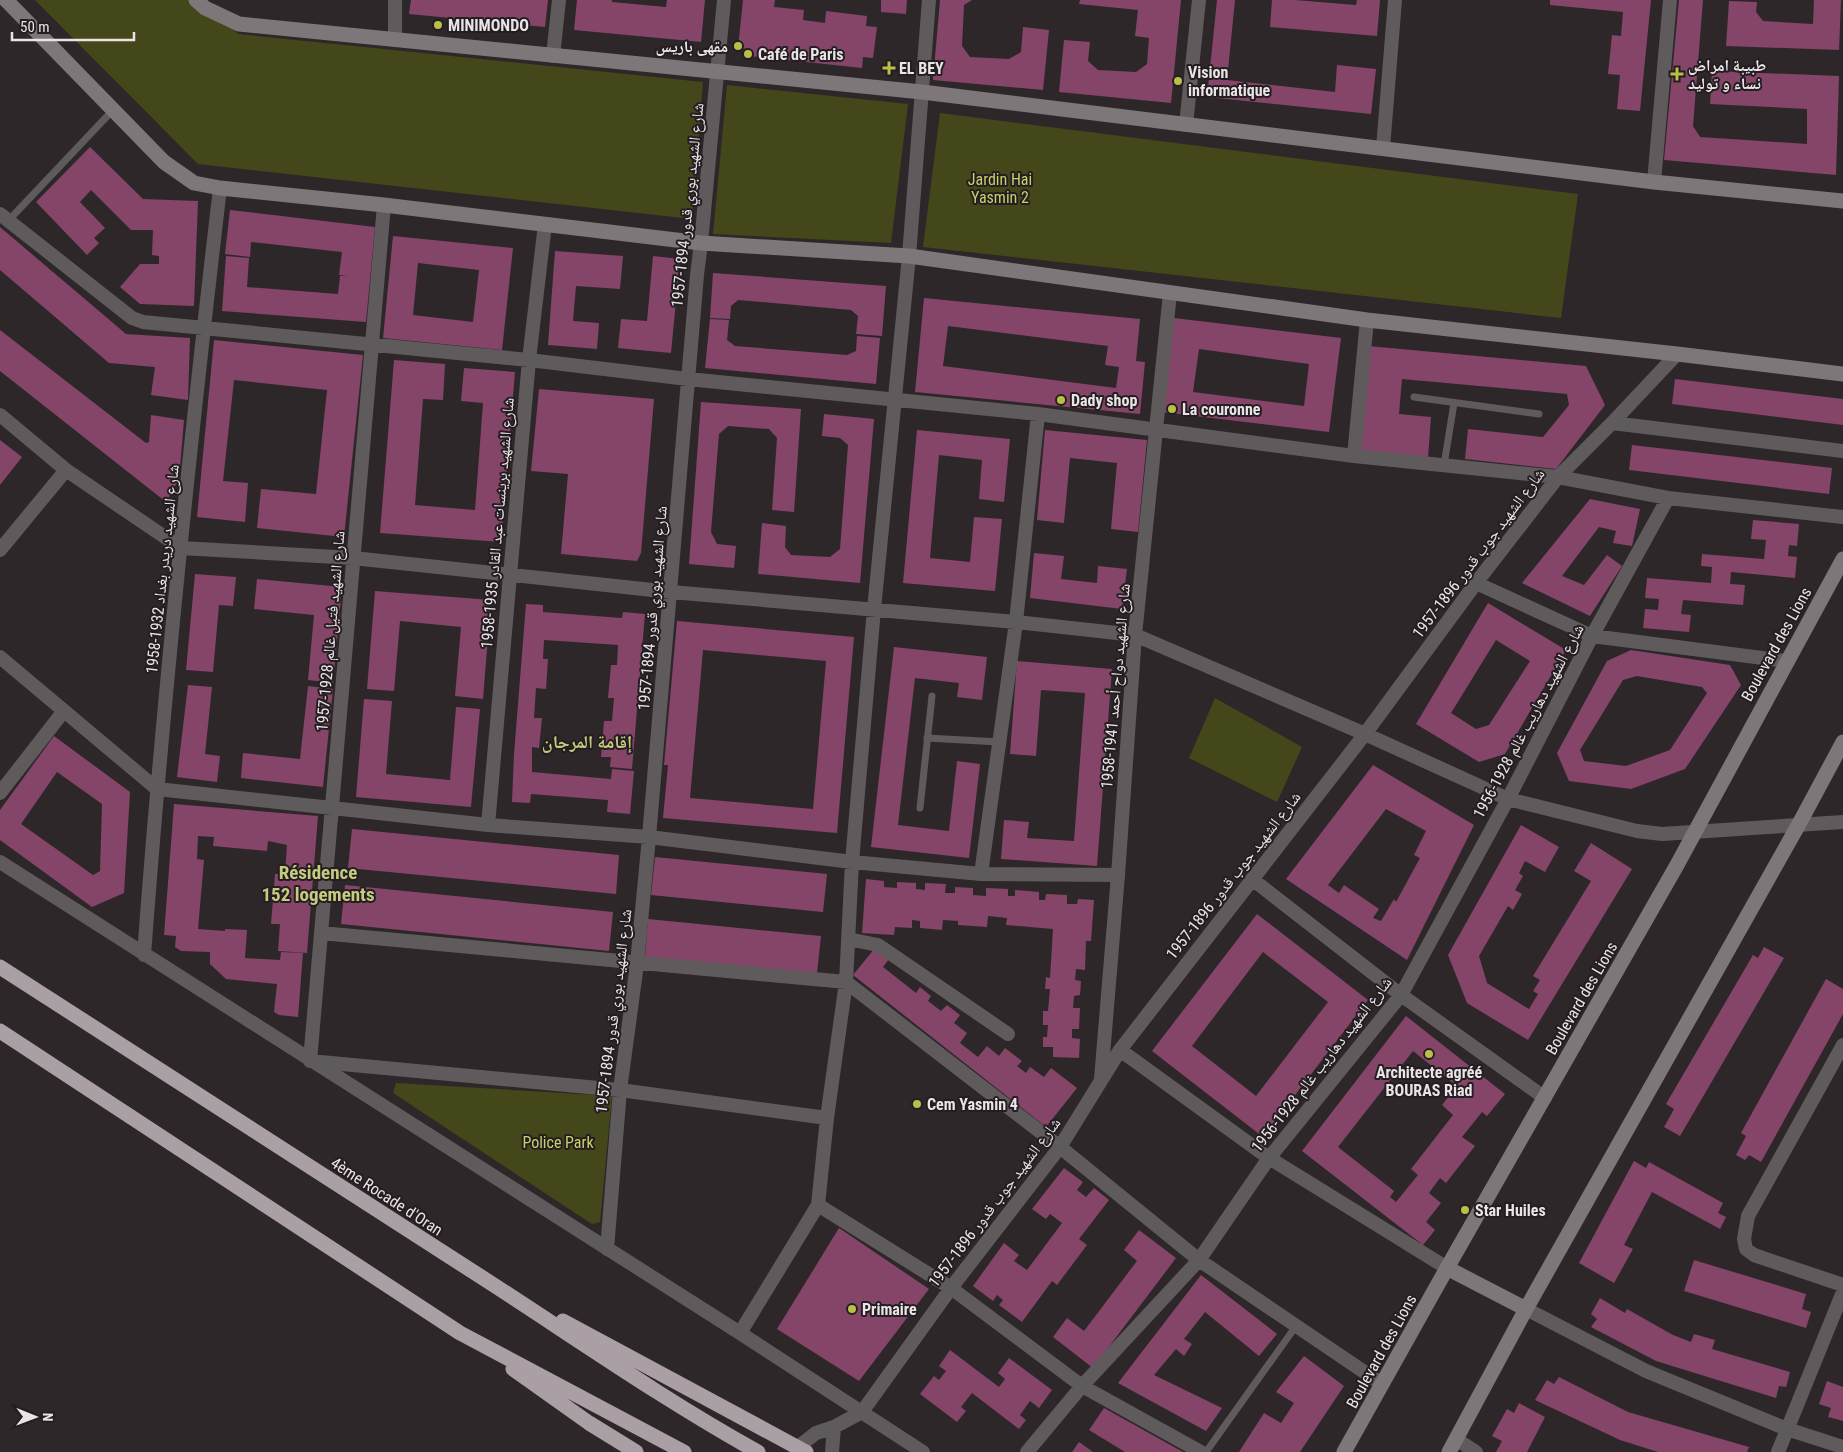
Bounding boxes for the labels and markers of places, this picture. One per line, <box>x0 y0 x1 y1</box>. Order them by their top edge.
place label: MINIMONDO <box>448 16 529 35</box>
marker: MINIMONDO <box>432 19 444 31</box>
place label: مقهى باريس <box>656 37 728 56</box>
marker: مقهى باريس <box>732 40 744 52</box>
place label: Café de Paris <box>758 45 843 64</box>
marker: Café de Paris <box>742 48 754 60</box>
place label: طبيبة امراض نساء و توليد <box>1688 56 1766 93</box>
place label: EL BEY <box>899 59 944 78</box>
marker: EL BEY <box>883 62 895 74</box>
place label: Vision informatique <box>1188 63 1271 100</box>
marker: طبيبة امراض نساء و توليد <box>1670 67 1684 81</box>
marker: Vision informatique <box>1172 75 1184 87</box>
place label: Dady shop <box>1071 391 1137 410</box>
marker: Dady shop <box>1055 394 1067 406</box>
place label: La couronne <box>1182 400 1261 419</box>
marker: La couronne <box>1166 403 1178 415</box>
marker: Architecte agréé BOURAS Riad <box>1423 1048 1435 1060</box>
place label: Architecte agréé BOURAS Riad <box>1376 1063 1482 1100</box>
place label: Cem Yasmin 4 <box>927 1095 1018 1114</box>
marker: Cem Yasmin 4 <box>911 1098 923 1110</box>
place label: Star Huiles <box>1475 1201 1546 1220</box>
marker: Star Huiles <box>1459 1204 1471 1216</box>
place label: Primaire <box>862 1300 917 1319</box>
marker: Primaire <box>846 1303 858 1315</box>

